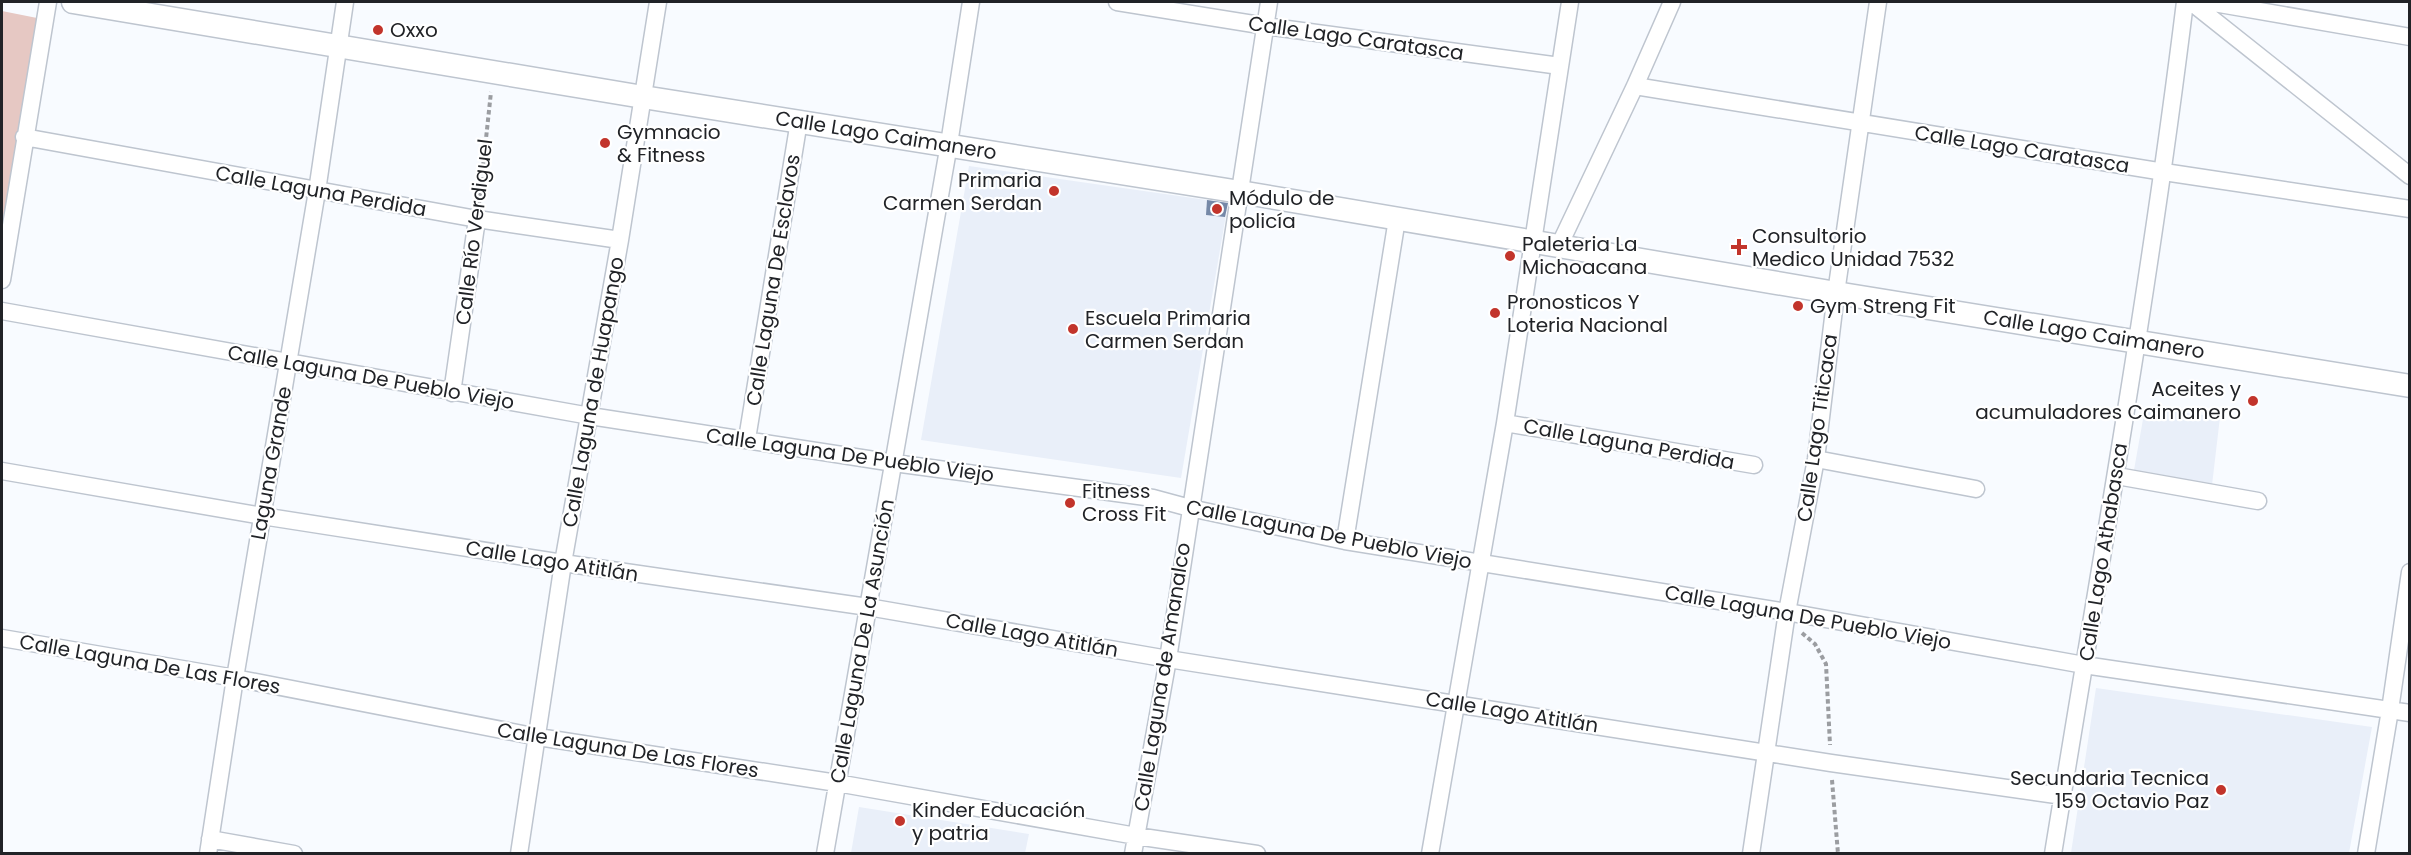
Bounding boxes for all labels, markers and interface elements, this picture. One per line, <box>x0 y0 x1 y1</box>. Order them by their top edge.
street label: Calle Lago Caratasca <box>1247 9 1465 67</box>
place label: Oxxo <box>390 16 438 44</box>
marker: Oxxo <box>371 23 385 37</box>
street label: Calle Lago Caimanero <box>773 104 999 166</box>
place label: Gymnacio & Fitness <box>617 118 721 169</box>
street label: Calle Lago Caratasca <box>1913 118 2131 180</box>
marker: Gymnacio & Fitness <box>598 136 612 150</box>
street label: Calle Río Verdiguel <box>449 137 499 327</box>
street label: Calle Laguna De Esclavos <box>739 152 807 408</box>
street label: Calle Laguna Perdida <box>213 159 429 223</box>
place label: Primaria Carmen Serdan <box>883 166 1042 217</box>
marker: Primaria Carmen Serdan <box>1047 184 1061 198</box>
place label: Módulo de policía <box>1229 184 1334 235</box>
marker: Módulo de policía <box>1210 202 1224 216</box>
place label: Consultorio Medico Unidad 7532 <box>1752 222 1954 273</box>
place label: Paleteria La Michoacana <box>1522 230 1647 281</box>
marker: Consultorio Medico Unidad 7532 <box>1730 238 1748 256</box>
marker: Paleteria La Michoacana <box>1503 249 1517 263</box>
street label: Calle Laguna de Huapango <box>555 255 631 529</box>
place label: Pronosticos Y Loteria Nacional <box>1507 288 1668 339</box>
place label: Gym Streng Fit <box>1810 292 1956 320</box>
marker: Gym Streng Fit <box>1791 299 1805 313</box>
street label: Calle Lago Caimanero <box>1981 303 2207 365</box>
place label: Escuela Primaria Carmen Serdan <box>1085 304 1251 355</box>
marker: Pronosticos Y Loteria Nacional <box>1488 306 1502 320</box>
marker: Escuela Primaria Carmen Serdan <box>1066 322 1080 336</box>
street label: Calle Lago Titicaca <box>1790 332 1844 524</box>
street label: Calle Laguna De Pueblo Viejo <box>226 338 516 416</box>
place label: Aceites y acumuladores Caimanero <box>1975 375 2241 426</box>
street label: Laguna Grande <box>244 384 298 542</box>
marker: Aceites y acumuladores Caimanero <box>2246 394 2260 408</box>
street label: Calle Laguna Perdida <box>1521 412 1737 476</box>
street label: Calle Laguna De Pueblo Viejo <box>704 421 996 489</box>
street label: Calle Lago Athabasca <box>2072 441 2134 663</box>
place label: Fitness Cross Fit <box>1082 477 1166 528</box>
street label: Calle Laguna De Pueblo Viejo <box>1184 493 1474 575</box>
marker: Fitness Cross Fit <box>1063 496 1077 510</box>
street label: Calle Laguna De La Asunción <box>823 497 901 785</box>
street label: Calle Lago Atitlán <box>464 534 640 588</box>
street label: Calle Laguna de Amanalco <box>1127 541 1197 813</box>
street label: Calle Laguna De Pueblo Viejo <box>1663 578 1953 656</box>
street label: Calle Lago Atitlán <box>944 606 1120 664</box>
street label: Calle Laguna De Las Flores <box>17 627 283 701</box>
street label: Calle Lago Atitlán <box>1424 685 1600 739</box>
street label: Calle Laguna De Las Flores <box>495 715 761 785</box>
place label: Secundaria Tecnica 159 Octavio Paz <box>2010 764 2209 815</box>
marker: Secundaria Tecnica 159 Octavio Paz <box>2214 783 2228 797</box>
place label: Kinder Educación y patria <box>912 796 1085 847</box>
marker: Kinder Educación y patria <box>893 814 907 828</box>

